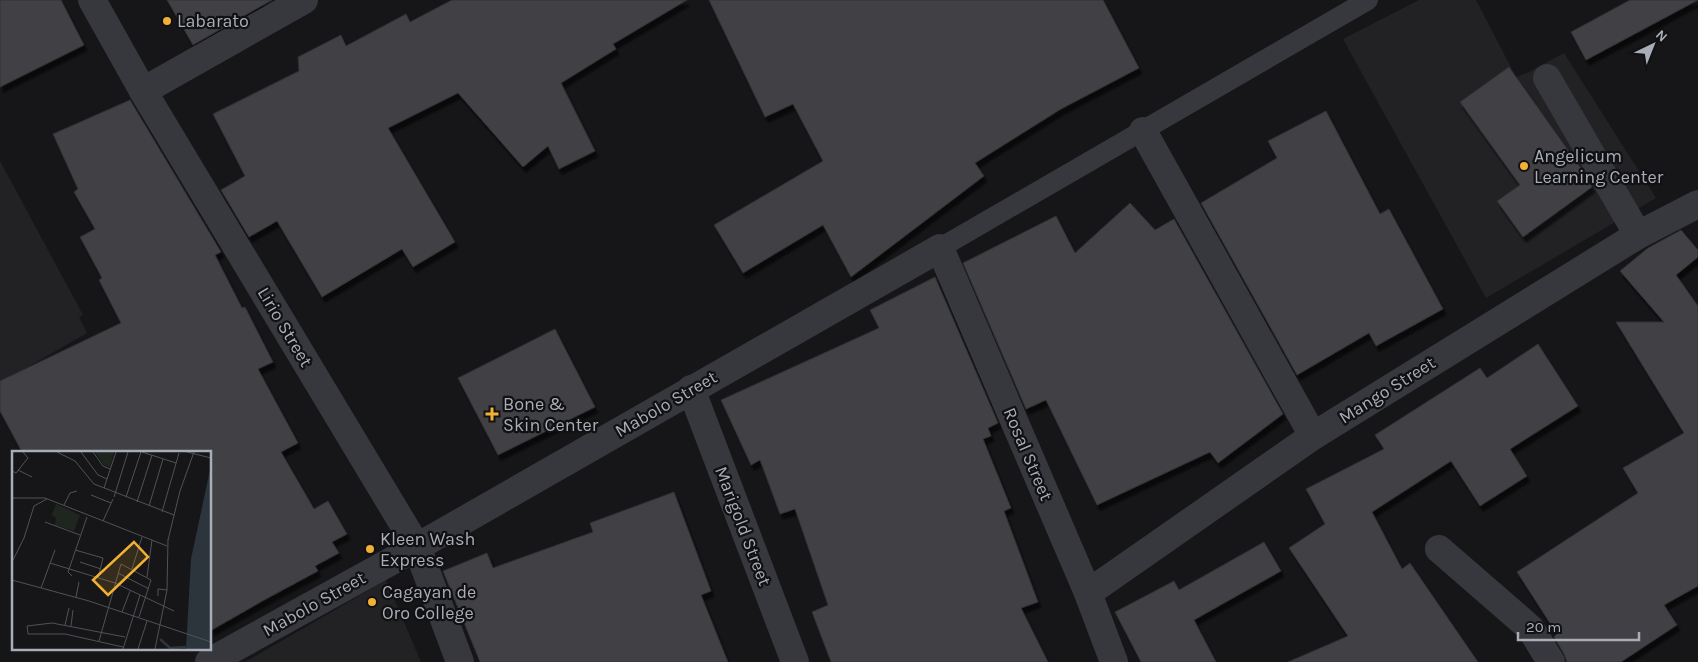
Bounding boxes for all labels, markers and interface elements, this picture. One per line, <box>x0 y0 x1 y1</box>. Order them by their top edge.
place label: Labarato <box>177 10 249 32</box>
marker: Labarato <box>161 15 173 27</box>
north arrow <box>1628 20 1678 70</box>
text: N <box>1652 26 1671 46</box>
place label: Angelicum Learning Center <box>1534 145 1664 188</box>
marker: Angelicum Learning Center <box>1518 160 1530 172</box>
street label: Lirio Street <box>253 283 318 371</box>
street label: Mango Street <box>1335 351 1440 428</box>
street label: Mabolo Street <box>611 366 721 442</box>
place label: Bone & Skin Center <box>503 393 599 436</box>
street label: Rosal Street <box>999 404 1058 504</box>
marker: Bone & Skin Center <box>485 407 499 421</box>
inset map <box>12 451 211 650</box>
street label: Marigold Street <box>710 463 776 589</box>
place label: Kleen Wash Express <box>380 528 475 571</box>
marker: Kleen Wash Express <box>364 543 376 555</box>
street label: Mabolo Street <box>259 567 369 641</box>
place label: Cagayan de Oro College <box>382 581 476 624</box>
marker: Cagayan de Oro College <box>366 596 378 608</box>
scale bar <box>1518 610 1639 642</box>
text: 20 m <box>1526 618 1561 636</box>

